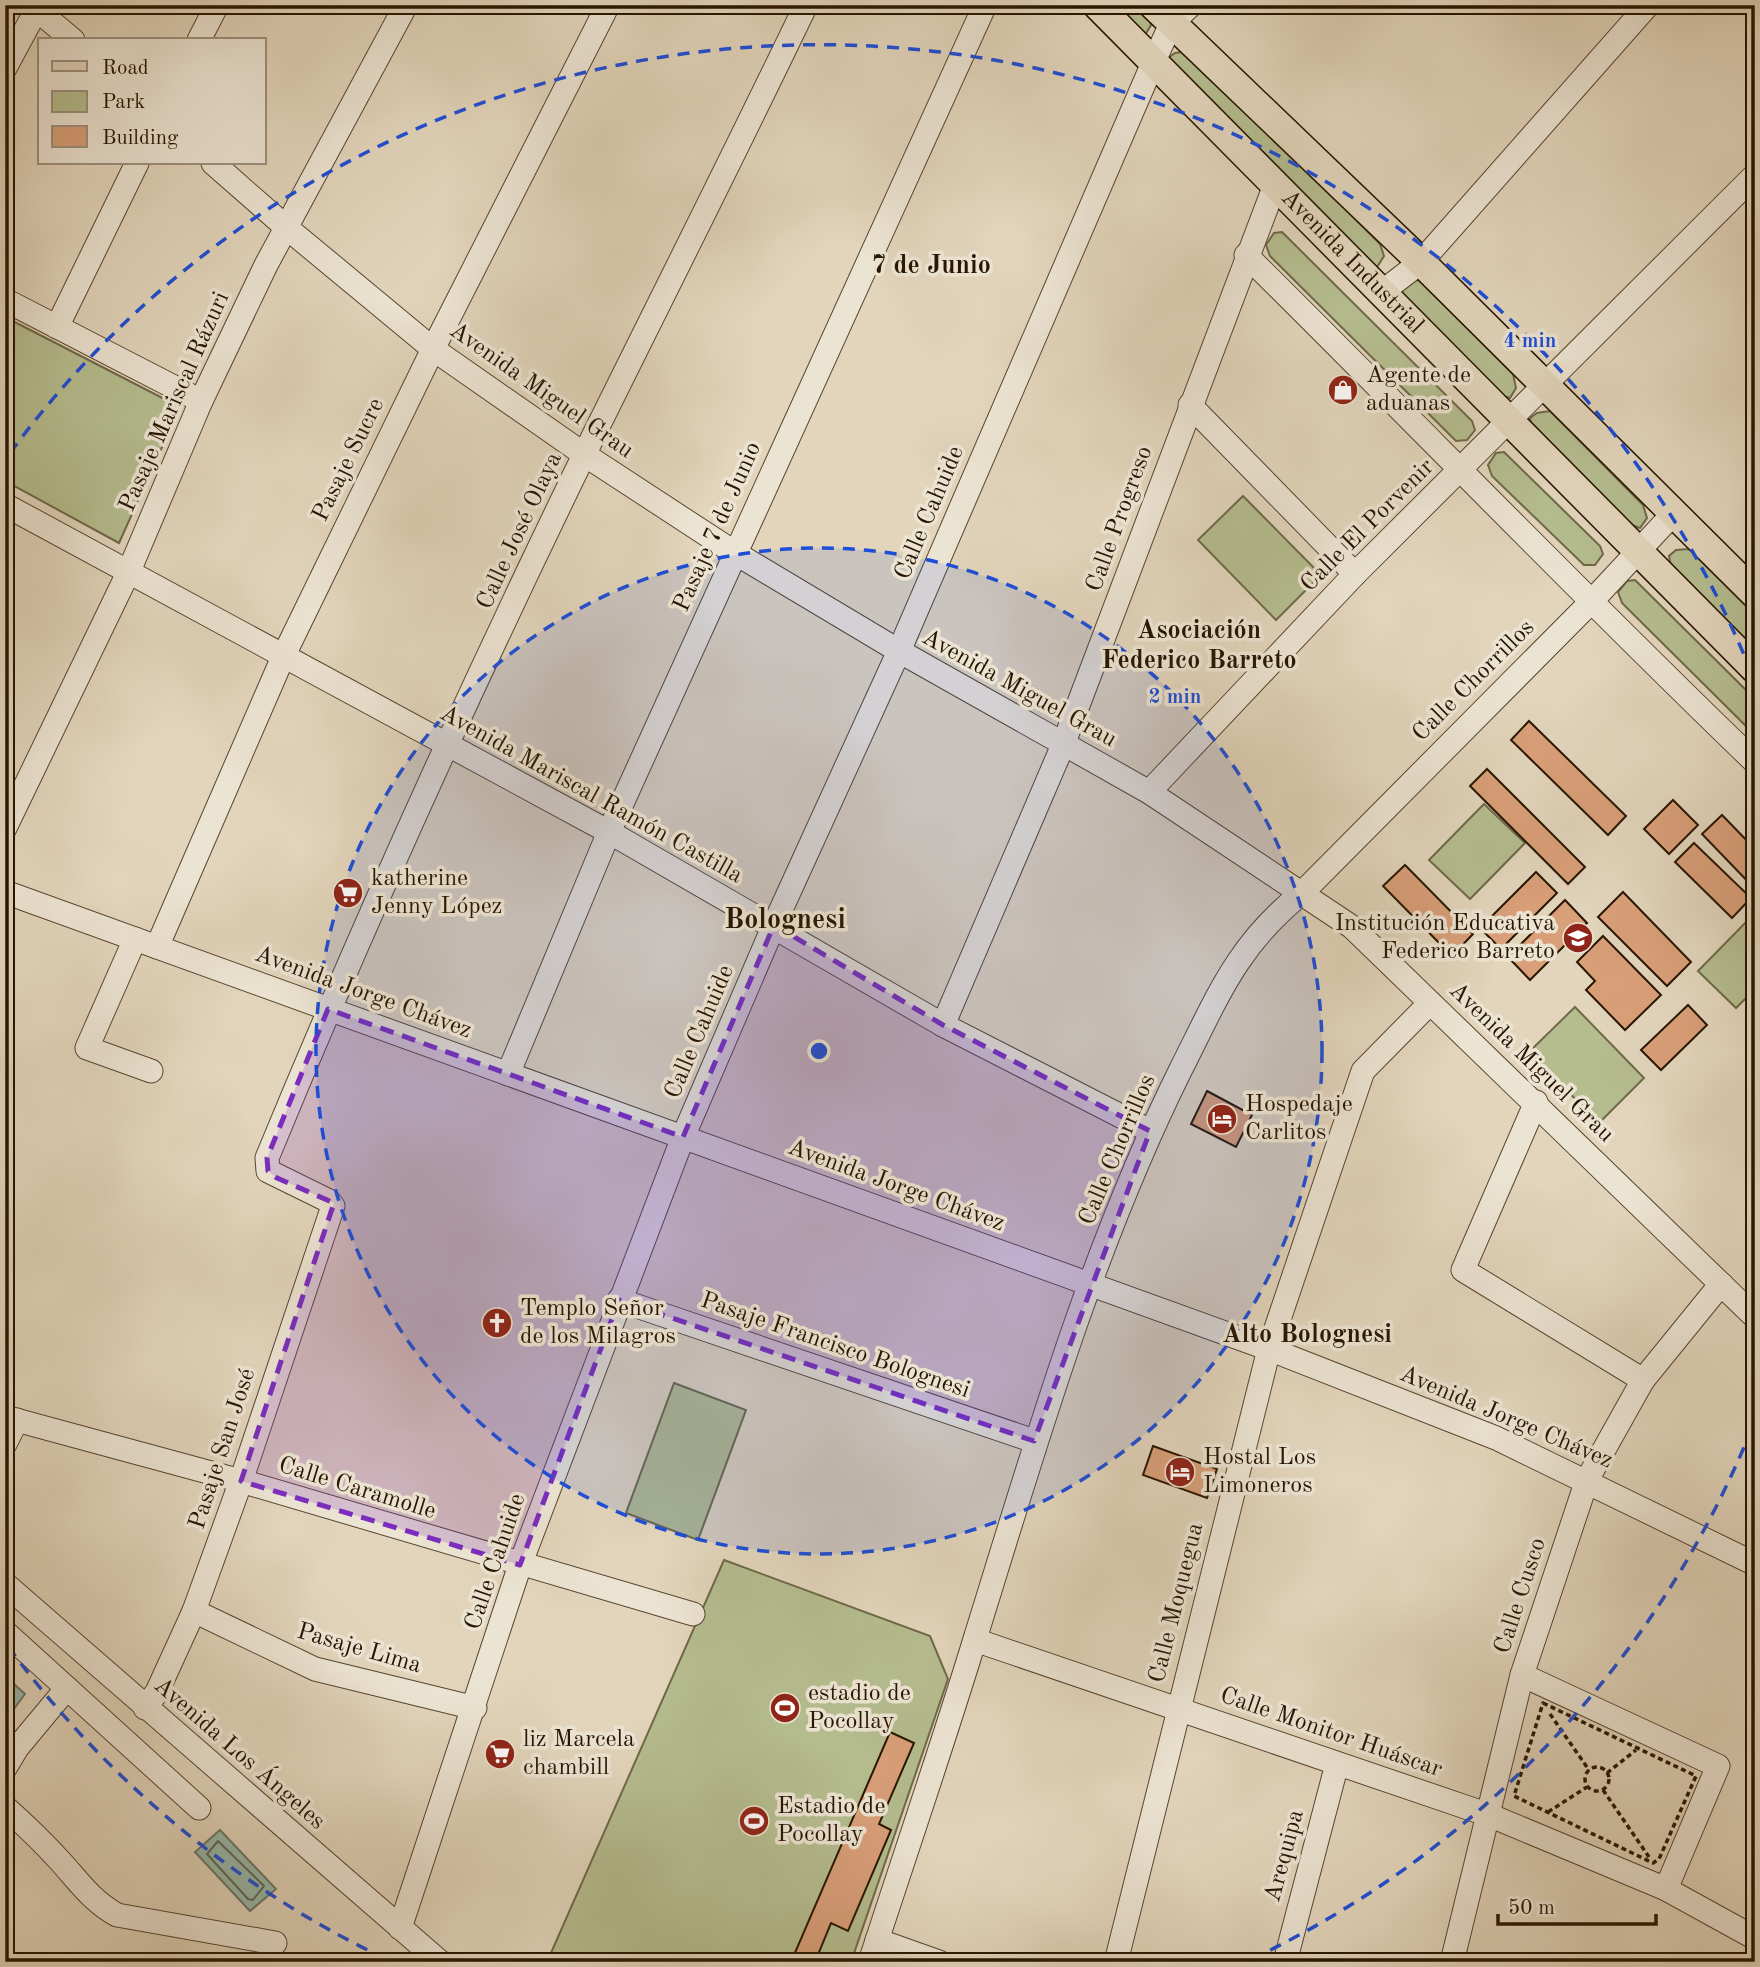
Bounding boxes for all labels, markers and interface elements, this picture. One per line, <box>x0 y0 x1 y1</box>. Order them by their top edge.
legend <box>38 38 266 164</box>
text: Road <box>102 58 149 79</box>
text: Park <box>102 92 145 113</box>
text: Building <box>102 128 179 149</box>
street label: Avenida Industrial <box>1276 186 1428 339</box>
district label: 7 de Junio <box>871 253 991 279</box>
street label: Pasaje Mariscal Rázuri <box>116 289 234 515</box>
street label: Avenida Miguel Grau <box>445 319 637 464</box>
text: 4 min <box>1504 331 1556 352</box>
place label: Agente de aduanas <box>1366 364 1471 416</box>
shop icon: Agente de aduanas <box>1326 373 1360 407</box>
street label: Pasaje Sucre <box>309 395 389 525</box>
street label: Pasaje 7 de Junio <box>670 439 766 615</box>
street label: Calle Cahuide <box>891 443 969 583</box>
street label: Calle Progreso <box>1083 443 1157 595</box>
street label: Calle José Olaya <box>473 449 567 613</box>
street label: Calle El Porvenir <box>1297 455 1439 597</box>
street label: Calle Chorrillos <box>1409 616 1539 746</box>
district label: Asociación Federico Barreto <box>1101 618 1297 674</box>
street label: Avenida Miguel Grau <box>918 626 1120 753</box>
text: 2 min <box>1149 687 1201 708</box>
street label: Avenida Mariscal Ramón Castilla <box>436 702 746 888</box>
place label: katherine Jenny López <box>371 867 502 919</box>
supermarket icon: katherine Jenny López <box>331 876 365 910</box>
district label: Bolognesi <box>724 907 846 935</box>
place label: Institución Educativa Federico Barreto <box>1335 912 1555 964</box>
school or university icon: Institución Educativa Federico Barreto <box>1561 921 1595 955</box>
street label: Avenida Jorge Chávez <box>251 943 475 1043</box>
street label: Calle Cahuide <box>661 962 739 1102</box>
street label: Avenida Miguel Grau <box>1444 979 1618 1148</box>
centre of rings <box>807 1039 831 1063</box>
street label: Calle Chorrillos <box>1075 1071 1161 1229</box>
place label: Hospedaje Carlitos <box>1245 1093 1353 1145</box>
hotel icon: Hospedaje Carlitos <box>1205 1102 1239 1136</box>
street label: Avenida Jorge Chávez <box>784 1136 1008 1236</box>
street label: Pasaje Francisco Bolognesi <box>697 1289 973 1403</box>
place label: Templo Señor de los Milagros <box>520 1297 676 1349</box>
church icon: Templo Señor de los Milagros <box>480 1306 514 1340</box>
district label: Alto Bolognesi <box>1222 1322 1392 1348</box>
street label: Avenida Jorge Chávez <box>1396 1362 1616 1474</box>
street label: Pasaje San José <box>186 1366 260 1532</box>
place label: Hostal Los Limoneros <box>1203 1446 1316 1498</box>
street label: Calle Caramolle <box>275 1454 439 1524</box>
hotel icon: Hostal Los Limoneros <box>1163 1455 1197 1489</box>
street label: Calle Cahuide <box>461 1491 531 1633</box>
street label: Calle Moquegua <box>1145 1520 1209 1686</box>
street label: Calle Cusco <box>1491 1535 1551 1657</box>
street label: Pasaje Lima <box>294 1620 424 1678</box>
street label: Avenida Los Ángeles <box>149 1670 332 1835</box>
place label: estadio de Pocollay <box>808 1682 911 1734</box>
street label: Calle Monitor Huáscar <box>1217 1684 1445 1782</box>
sports icon: estadio de Pocollay <box>768 1691 802 1725</box>
place label: liz Marcela chambill <box>523 1728 635 1780</box>
supermarket icon: liz Marcela chambill <box>483 1737 517 1771</box>
place label: Estadio de Pocollay <box>777 1795 885 1847</box>
sports icon: Estadio de Pocollay <box>737 1804 771 1838</box>
street label: Arequipa <box>1261 1807 1309 1905</box>
scale bar <box>1498 1883 1655 1927</box>
text: 50 m <box>1508 1898 1555 1919</box>

